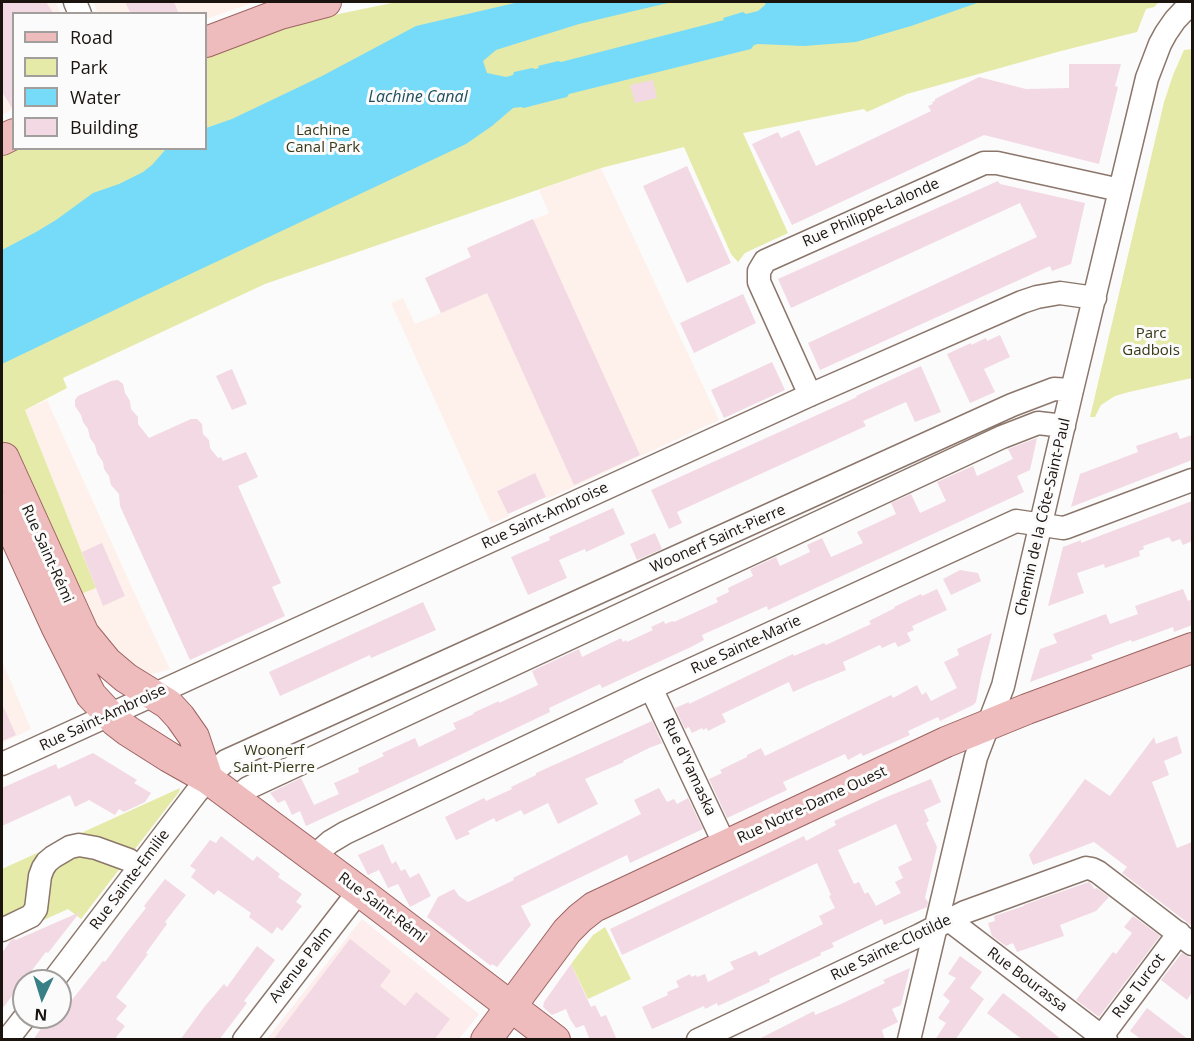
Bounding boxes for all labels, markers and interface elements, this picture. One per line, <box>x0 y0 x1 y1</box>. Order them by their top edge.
legend <box>12 12 207 150</box>
text: Road <box>70 25 113 49</box>
text: Park <box>70 55 108 79</box>
text: Water <box>70 85 121 109</box>
water label: Lachine Canal <box>368 87 468 107</box>
text: Building <box>70 115 138 139</box>
park label: Lachine Canal Park <box>286 122 360 157</box>
street label: Rue Philippe-Lalonde <box>800 175 942 251</box>
park label: Parc Gadbois <box>1122 325 1180 360</box>
street label: Chemin de la Côte-Saint-Paul <box>1011 416 1075 618</box>
street label: Rue Saint-Ambroise <box>479 479 611 553</box>
street label: Woonerf Saint-Pierre <box>648 501 788 577</box>
street label: Rue Saint-Rémi <box>17 502 77 606</box>
street label: Rue Sainte-Marie <box>688 612 804 678</box>
street label: Rue Saint-Ambroise <box>37 681 169 755</box>
street label: Rue d'Yamaska <box>659 715 719 819</box>
park label: Woonerf Saint-Pierre <box>233 742 315 777</box>
street label: Rue Notre-Dame Ouest <box>734 762 890 848</box>
street label: Rue Sainte-Emilie <box>86 826 174 934</box>
street label: Rue Saint-Rémi <box>334 869 430 947</box>
street label: Rue Sainte-Clotilde <box>828 911 954 985</box>
street label: Avenue Palm <box>266 924 336 1006</box>
street label: Rue Bourassa <box>983 944 1071 1016</box>
street label: Rue Turcot <box>1109 950 1169 1022</box>
north arrow <box>12 969 72 1029</box>
text: N <box>34 1004 48 1026</box>

